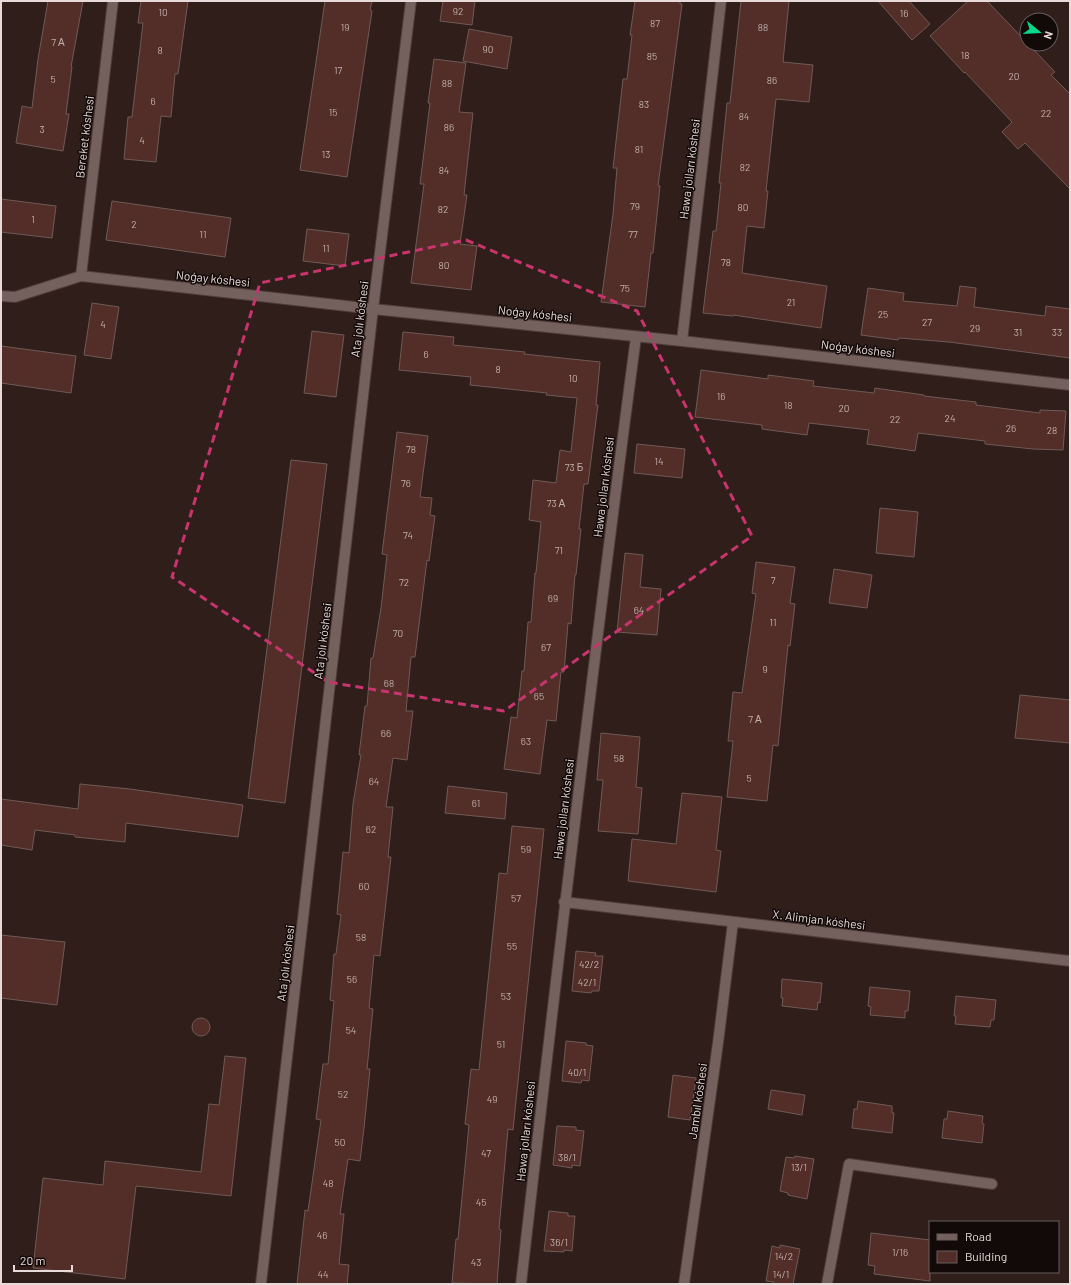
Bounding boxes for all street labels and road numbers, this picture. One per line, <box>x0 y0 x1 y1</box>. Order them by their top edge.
street label: Bereket kóshesi <box>72 95 96 179</box>
street label: Hawa jolları kóshesi <box>676 118 702 220</box>
street label: Noǵay kóshesi <box>175 267 251 289</box>
street label: Ata jolı kóshesi <box>347 280 371 358</box>
street label: Noǵay kóshesi <box>497 302 573 324</box>
street label: Noǵay kóshesi <box>820 337 896 359</box>
street label: Hawa jolları kóshesi <box>590 436 616 538</box>
street label: Ata jolı kóshesi <box>310 602 334 680</box>
street label: Hawa jolları kóshesi <box>550 758 576 860</box>
street label: X. Alimjan kóshesi <box>772 906 866 932</box>
street label: Ata jolı kóshesi <box>273 924 297 1002</box>
street label: Jambıl kóshesi <box>685 1062 709 1140</box>
street label: Hawa jolları kóshesi <box>513 1080 537 1182</box>

